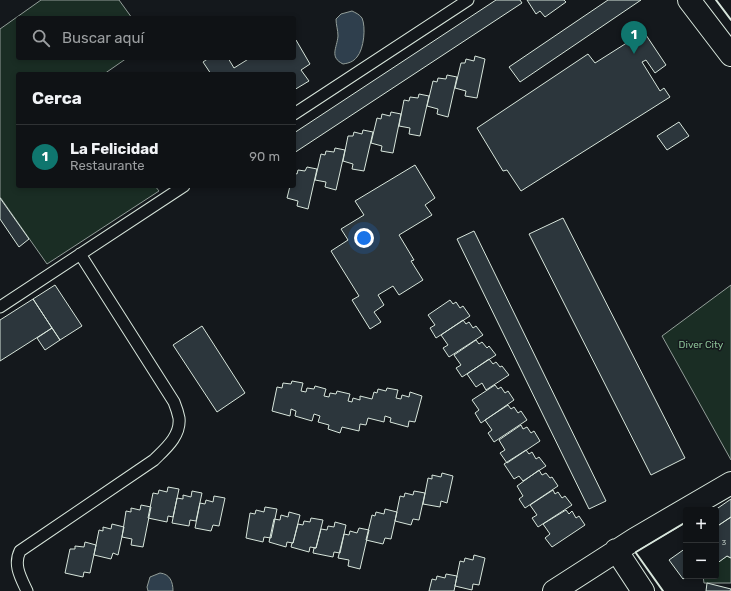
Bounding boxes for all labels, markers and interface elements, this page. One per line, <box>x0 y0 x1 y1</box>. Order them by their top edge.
search box <box>16 16 296 60</box>
pin: 1 <box>621 21 647 54</box>
icon: search <box>30 27 52 49</box>
text: Buscar aquí <box>62 29 144 47</box>
text: Cerca <box>32 88 82 108</box>
text: La Felicidad <box>70 140 159 158</box>
text: 1 <box>42 149 48 164</box>
text: 90 m <box>249 149 280 164</box>
text: Restaurante <box>70 158 145 173</box>
your location <box>354 228 374 248</box>
park label: Diver City <box>679 339 724 351</box>
map controls <box>683 507 719 579</box>
button: + <box>683 507 719 543</box>
house number: 3 <box>722 538 727 547</box>
button: − <box>683 543 719 579</box>

